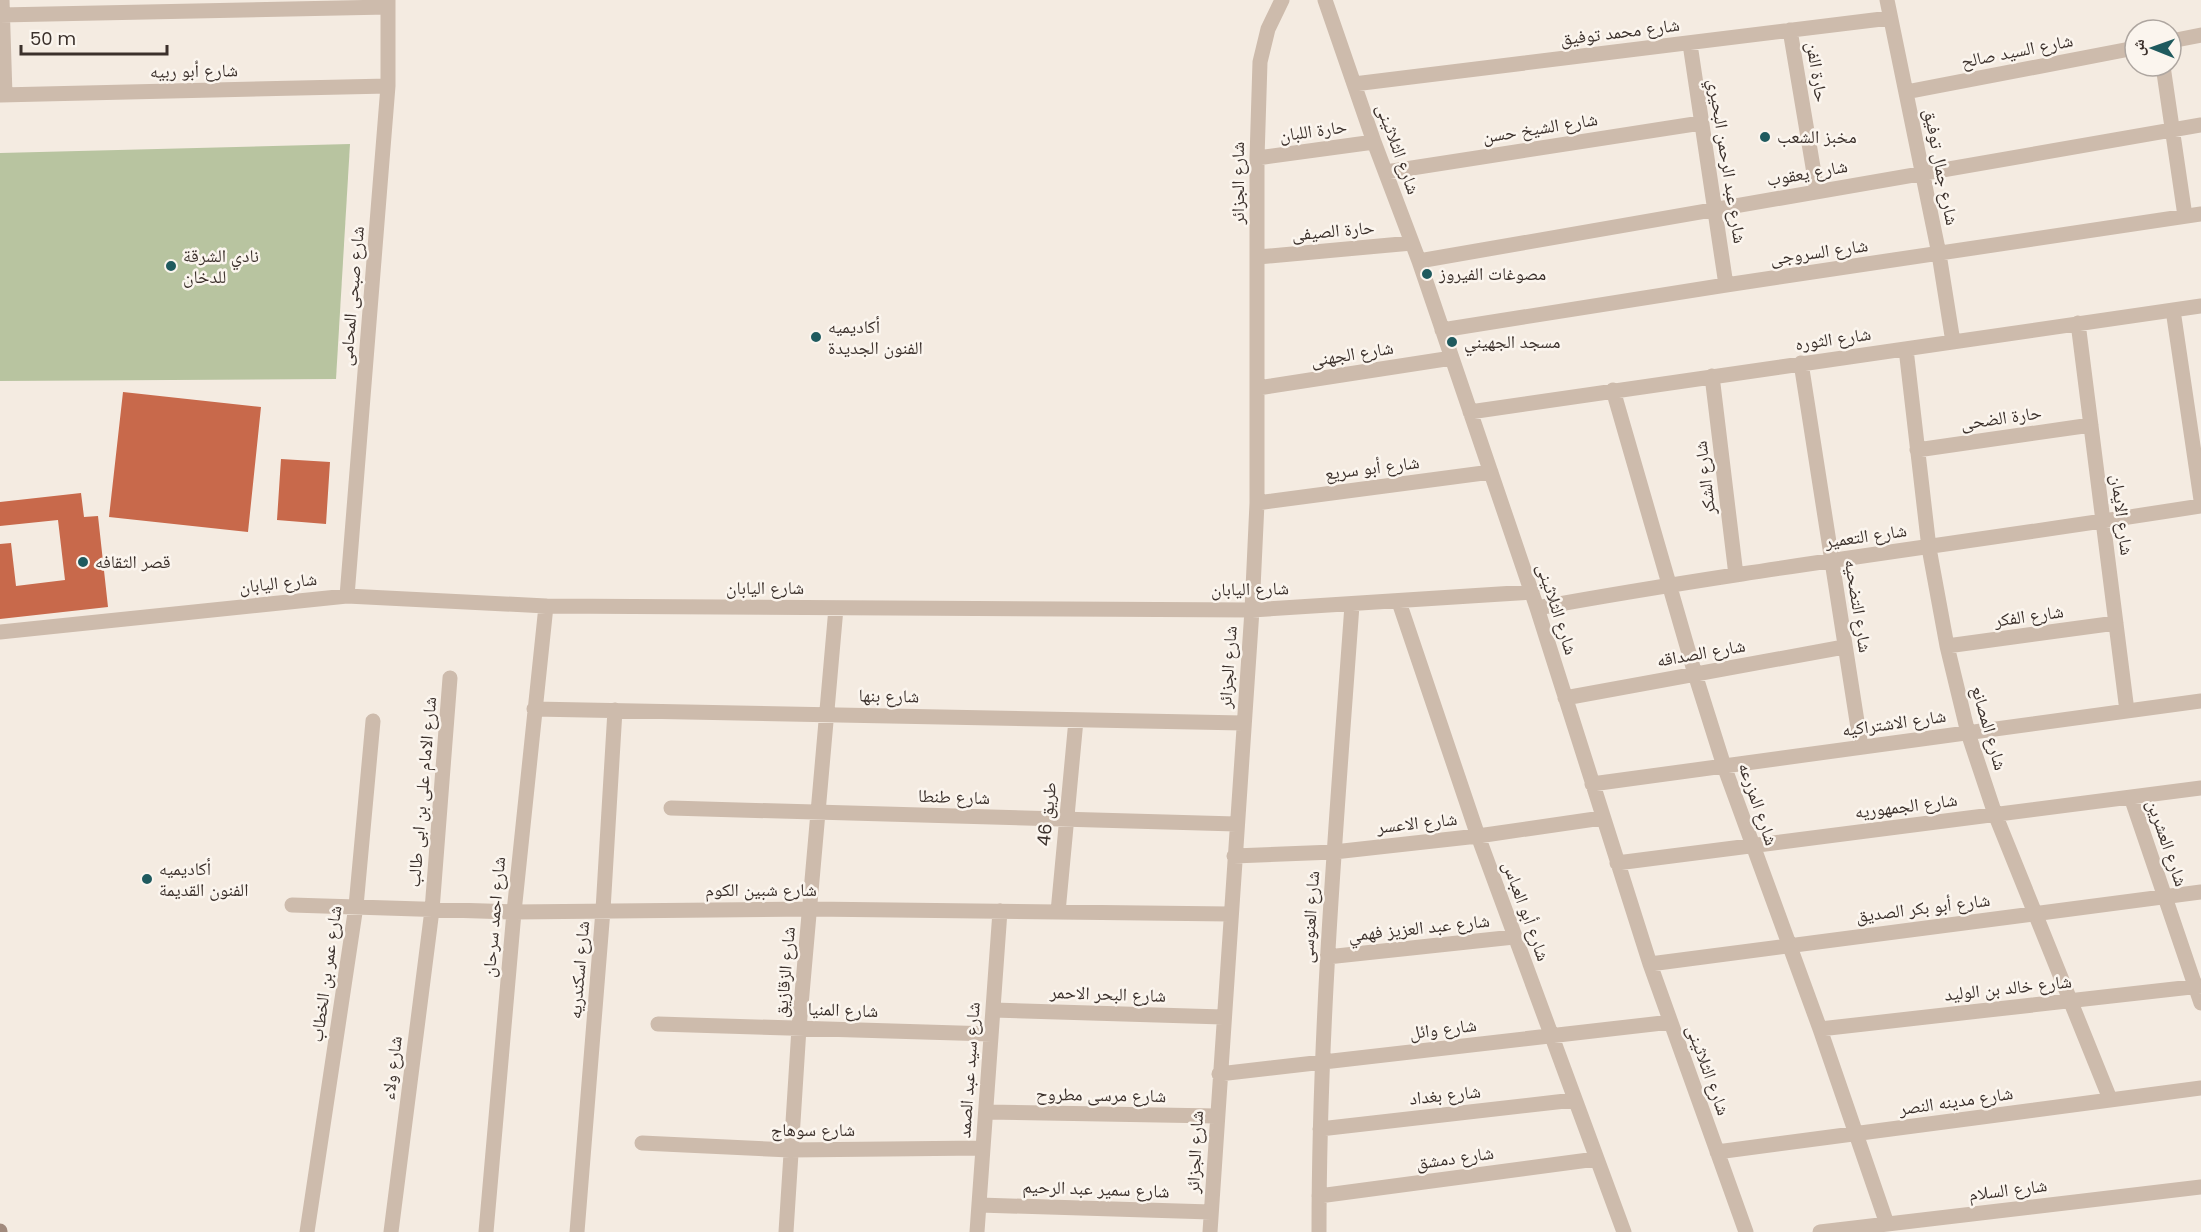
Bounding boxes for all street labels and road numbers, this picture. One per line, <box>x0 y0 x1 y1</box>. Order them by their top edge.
street label: شارع محمد توفيق <box>1559 12 1681 51</box>
street label: شارع السيد صالح <box>1959 27 2075 74</box>
street label: حارة الفن <box>1800 40 1835 104</box>
street label: شارع أبو ربيه <box>150 57 238 84</box>
street label: شارع عبد الرحمن البحيري <box>1700 77 1753 246</box>
street label: شارع الثلاثينى <box>1370 100 1426 198</box>
street label: شارع الشيخ حسن <box>1481 106 1599 149</box>
street label: شارع جمال توفيق <box>1918 107 1965 227</box>
street label: حارة اللبان <box>1278 113 1348 148</box>
street label: شارع الجزائر <box>1225 142 1250 225</box>
street label: شارع يعقوب <box>1764 153 1849 192</box>
street label: حارة الصيفى <box>1291 214 1375 247</box>
street label: شارع صبحى المحامى <box>333 225 370 367</box>
street label: شارع السروجى <box>1768 232 1869 271</box>
street label: شارع الثوره <box>1793 321 1872 356</box>
street label: شارع الجهنى <box>1309 335 1395 372</box>
street label: حارة الضحى <box>1959 399 2043 436</box>
street label: شارع الشكر <box>1688 440 1722 518</box>
street label: شارع أبو سريع <box>1323 449 1421 486</box>
street label: شارع الايمان <box>2105 473 2140 557</box>
street label: شارع التعمير <box>1822 517 1908 554</box>
street label: شارع التضحيه <box>1839 557 1878 654</box>
street label: شارع الثلاثينى <box>1531 560 1584 658</box>
street label: شارع اليابان <box>238 566 318 599</box>
street label: شارع اليابان <box>726 575 804 600</box>
street label: شارع اليابان <box>1211 575 1289 602</box>
street label: شارع الفكر <box>1992 598 2065 633</box>
street label: شارع الجزائر <box>1212 625 1243 710</box>
street label: شارع الصداقه <box>1655 632 1747 673</box>
street label: شارع بنها <box>858 682 920 709</box>
street label: شارع المصانع <box>1966 683 2013 773</box>
street label: شارع الامام على بن ابى طالب <box>401 696 442 888</box>
street label: شارع الاشتراكيه <box>1840 703 1947 742</box>
street label: شارع المزرعه <box>1733 759 1784 849</box>
street label: طريق 46 <box>1031 781 1062 847</box>
street label: شارع طنطا <box>918 783 990 810</box>
street label: شارع الجمهوريه <box>1853 787 1959 824</box>
street label: شارع العشرين <box>2141 796 2194 890</box>
street label: شارع الاعسر <box>1374 806 1459 839</box>
street label: شارع احمد سرحان <box>476 855 511 978</box>
street label: شارع أبو العباس <box>1497 857 1556 964</box>
street label: شارع العنوسى <box>1294 870 1325 964</box>
street label: شارع شبين الكوم <box>705 877 817 902</box>
street label: شارع أبو بكر الصديق <box>1854 887 1992 928</box>
street label: شارع عمر بن الخطاب <box>304 904 347 1044</box>
street label: شارع عبد العزيز فهمي <box>1347 908 1491 950</box>
street label: شارع اسكندريه <box>562 920 595 1020</box>
street label: شارع الزقازيق <box>768 925 801 1018</box>
street label: شارع خالد بن الوليد <box>1943 968 2073 1007</box>
street label: شارع البحر الاحمر <box>1049 979 1167 1008</box>
street label: شارع المنيا <box>807 996 879 1023</box>
street label: شارع سيد عبد الصمد <box>951 1001 986 1139</box>
street label: شارع وائل <box>1408 1012 1478 1045</box>
street label: شارع الثلاثينى <box>1680 1021 1736 1119</box>
street label: شارع ولاء <box>375 1034 408 1102</box>
street label: شارع بغداد <box>1408 1078 1482 1111</box>
street label: شارع مدينه النصر <box>1896 1080 2015 1121</box>
street label: شارع مرسى مطروح <box>1036 1081 1166 1108</box>
street label: شارع الجزائر <box>1180 1110 1209 1195</box>
street label: شارع سوهاج <box>771 1117 855 1142</box>
street label: شارع دمشق <box>1414 1140 1495 1175</box>
street label: شارع السلام <box>1967 1172 2049 1207</box>
street label: شارع سمير عبد الرحيم <box>1022 1173 1170 1204</box>

